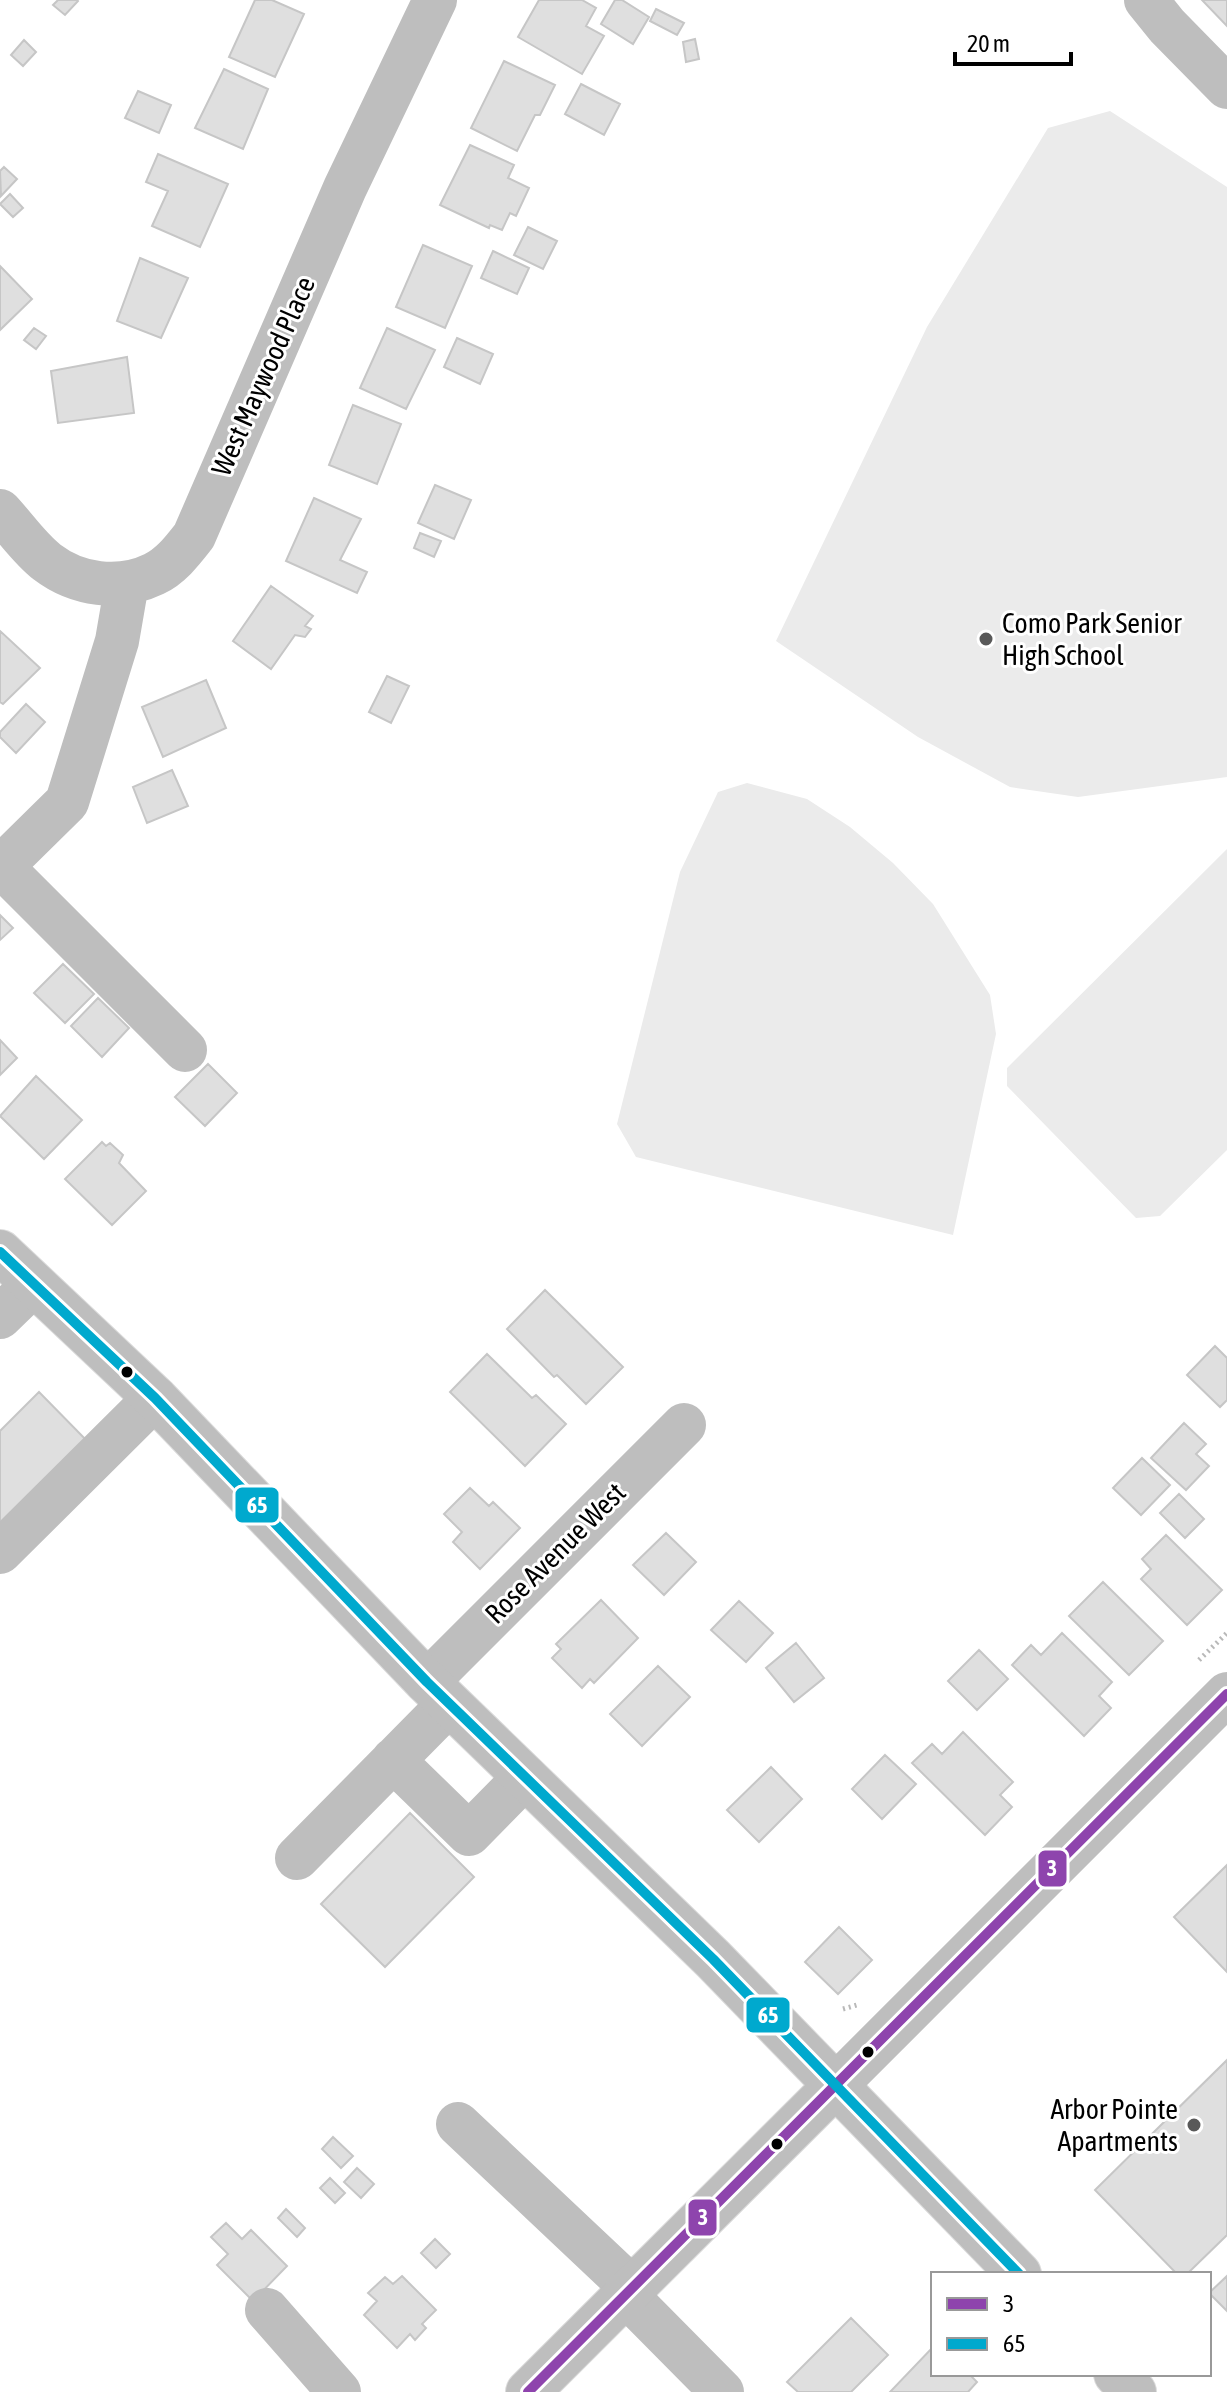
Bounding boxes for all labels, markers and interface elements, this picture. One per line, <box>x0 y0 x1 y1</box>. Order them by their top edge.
scale bar <box>955 16 1071 66</box>
text: 20 m <box>967 30 1010 57</box>
street label: West Maywood Place <box>205 272 321 480</box>
place label: Como Park Senior High School <box>1002 607 1182 671</box>
marker: Como Park Senior High School <box>977 630 995 648</box>
unlabelled marker <box>119 1364 135 1380</box>
street label: Rose Avenue West <box>478 1476 632 1630</box>
line badge: 65 <box>234 1486 280 1524</box>
text: 65 <box>247 1492 267 1518</box>
line badge: 3 <box>1037 1849 1068 1888</box>
text: 3 <box>1047 1855 1057 1881</box>
line badge: 65 <box>745 1996 791 2034</box>
text: 65 <box>758 2002 778 2028</box>
unlabelled marker <box>860 2044 876 2060</box>
place label: Arbor Pointe Apartments <box>1050 2093 1178 2157</box>
marker: Arbor Pointe Apartments <box>1185 2116 1203 2134</box>
unlabelled marker <box>769 2136 785 2152</box>
line badge: 3 <box>687 2198 718 2237</box>
text: 3 <box>698 2204 708 2230</box>
legend <box>931 2272 1211 2376</box>
text: 3 <box>1003 2290 1014 2317</box>
text: 65 <box>1003 2330 1026 2357</box>

